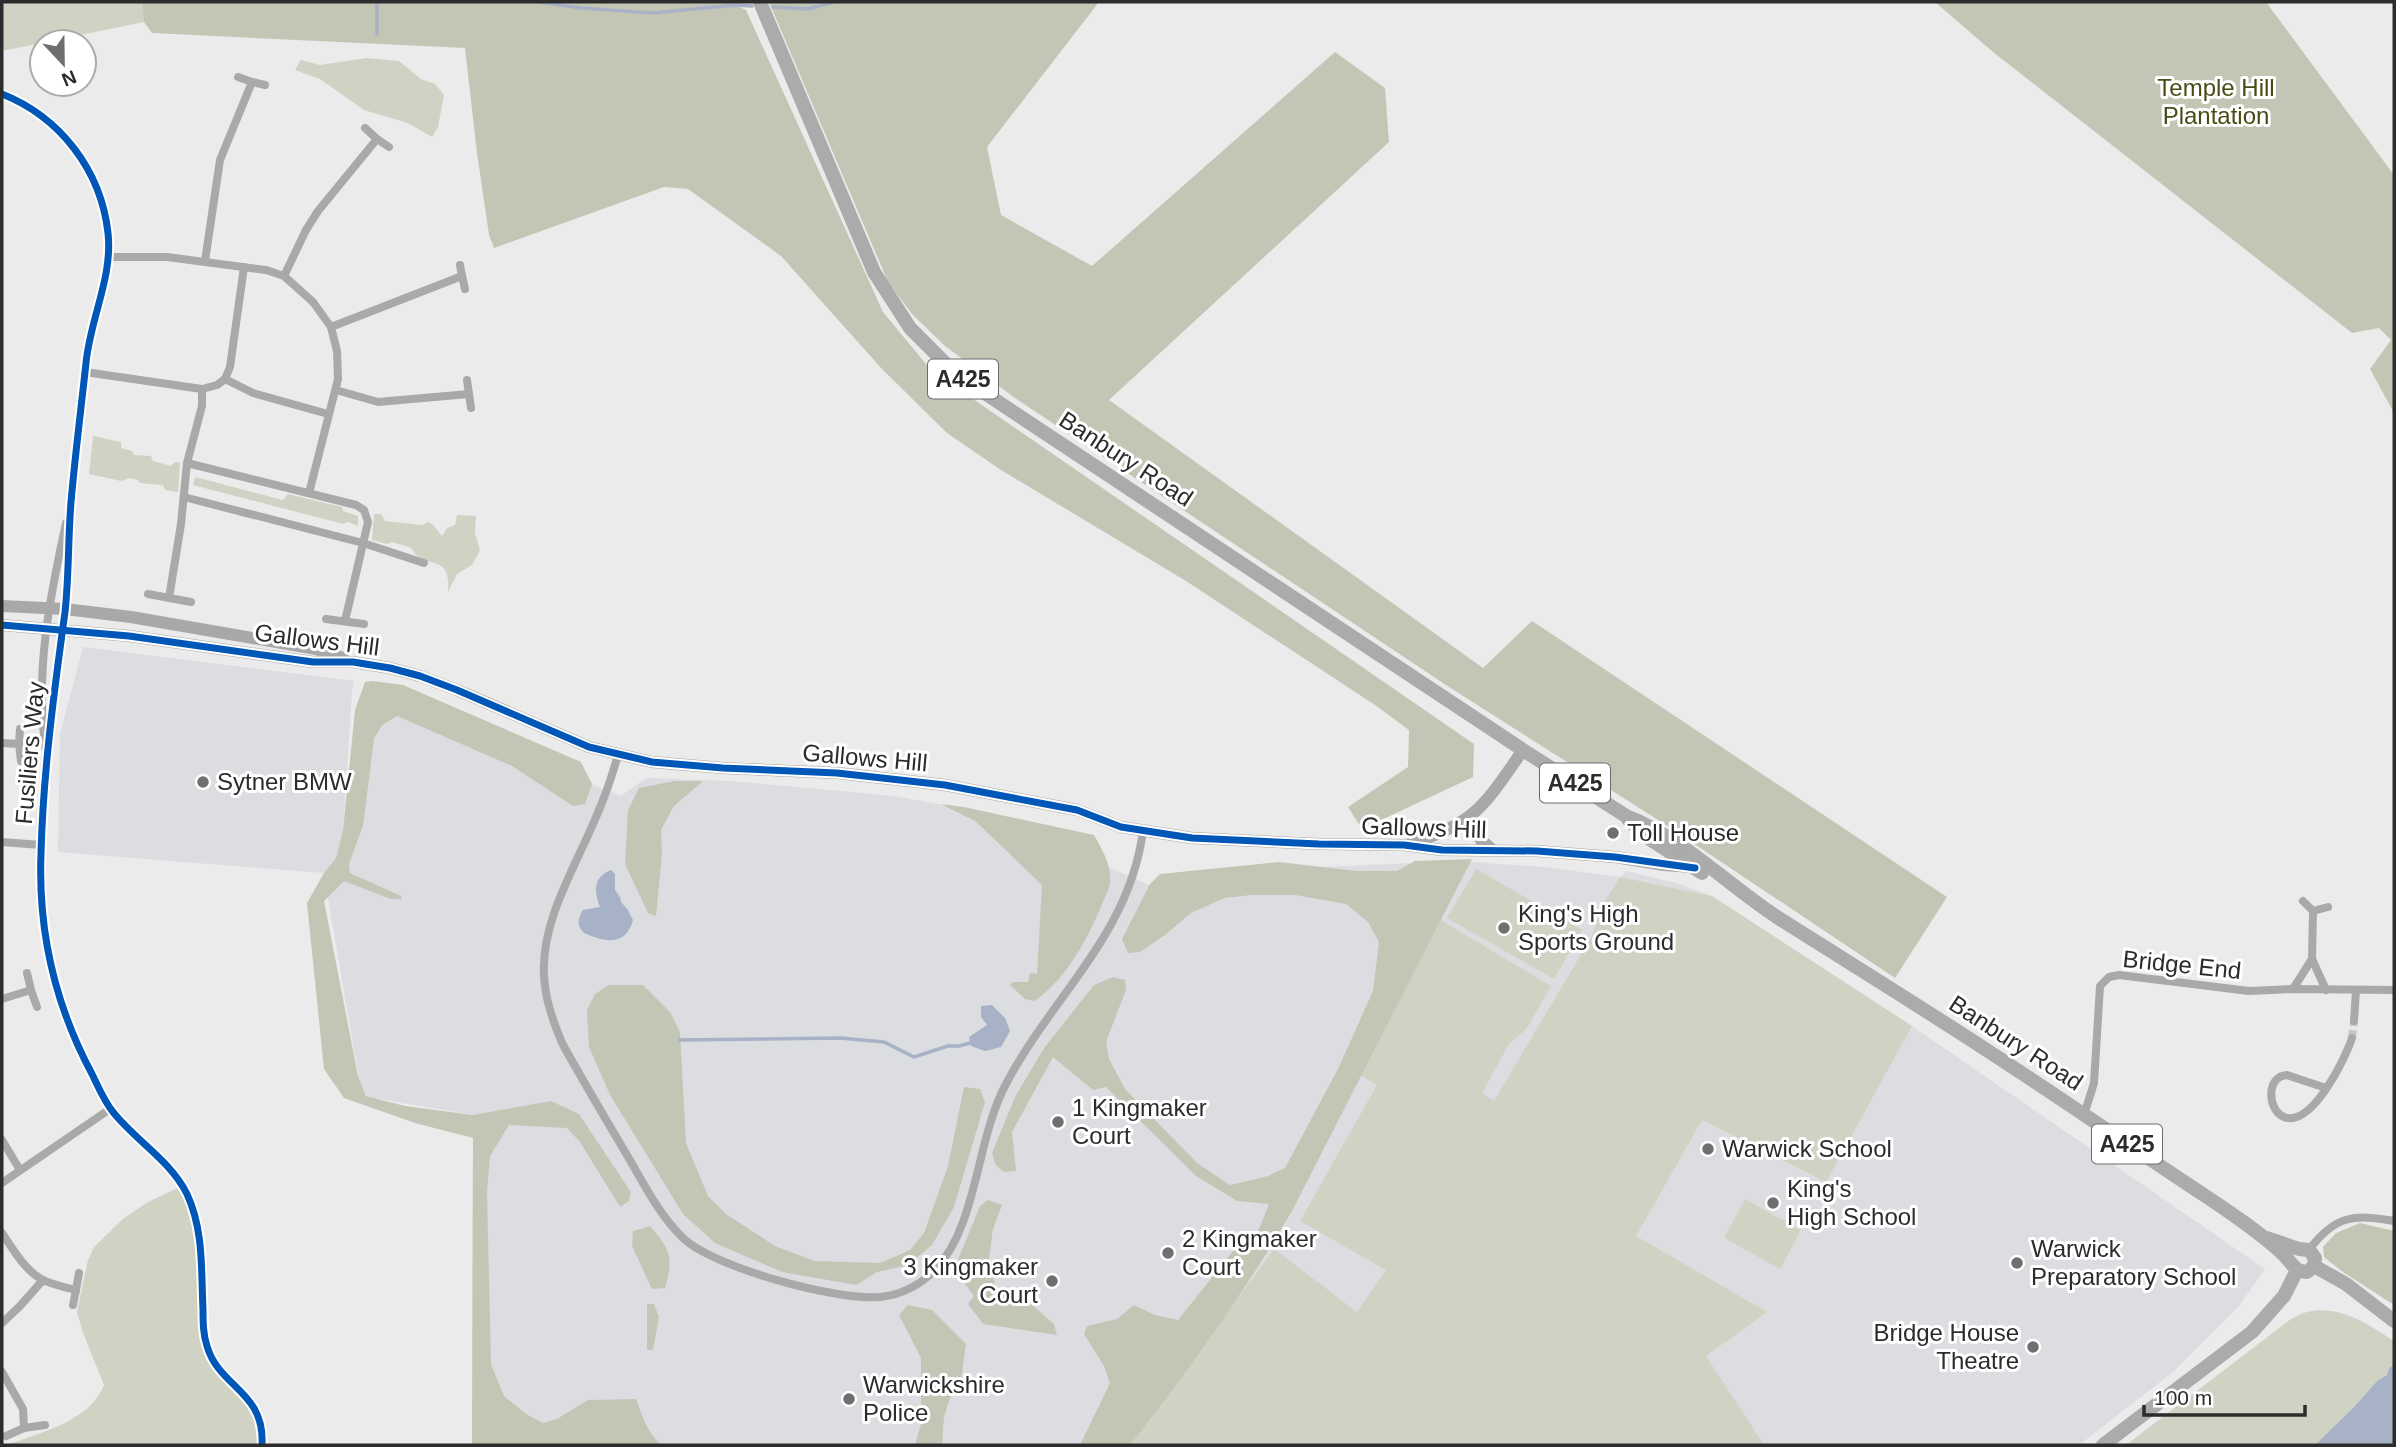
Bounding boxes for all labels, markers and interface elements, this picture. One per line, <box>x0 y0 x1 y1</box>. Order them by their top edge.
north arrow <box>28 28 98 98</box>
text: N <box>59 66 79 91</box>
park label: Temple Hill Plantation <box>2157 74 2275 129</box>
road number: A425 <box>928 360 998 398</box>
street label: Banbury Road <box>1055 405 1198 512</box>
street label: Gallows Hill <box>253 618 381 661</box>
street label: Fusiliers Way <box>10 680 49 825</box>
street label: Gallows Hill <box>801 739 929 776</box>
road number: A425 <box>1540 764 1610 803</box>
place label: Sytner BMW <box>217 768 352 795</box>
marker: Sytner BMW <box>195 774 211 790</box>
street label: Gallows Hill <box>1361 812 1487 843</box>
place label: Toll House <box>1627 819 1739 846</box>
marker: Toll House <box>1605 825 1621 841</box>
place label: King's High Sports Ground <box>1518 900 1674 955</box>
marker: King's High Sports Ground <box>1496 920 1512 936</box>
street label: Bridge End <box>2122 945 2243 984</box>
street label: Banbury Road <box>1945 989 2088 1096</box>
place label: 1 Kingmaker Court <box>1072 1094 1207 1149</box>
marker: 1 Kingmaker Court <box>1050 1114 1066 1130</box>
road number: A425 <box>2092 1124 2162 1163</box>
place label: Warwick School <box>1722 1135 1892 1162</box>
marker: Warwick School <box>1700 1141 1716 1157</box>
place label: King's High School <box>1787 1175 1916 1230</box>
marker: King's High School <box>1765 1195 1781 1211</box>
place label: 2 Kingmaker Court <box>1182 1225 1317 1280</box>
place label: Warwick Preparatory School <box>2031 1235 2236 1290</box>
marker: 2 Kingmaker Court <box>1160 1245 1176 1261</box>
place label: 3 Kingmaker Court <box>903 1253 1038 1308</box>
marker: Warwick Preparatory School <box>2009 1255 2025 1271</box>
marker: 3 Kingmaker Court <box>1044 1273 1060 1289</box>
place label: Bridge House Theatre <box>1874 1319 2019 1374</box>
marker: Bridge House Theatre <box>2025 1339 2041 1355</box>
place label: Warwickshire Police <box>863 1371 1005 1426</box>
scale bar <box>2144 1374 2305 1418</box>
text: 100 m <box>2154 1386 2212 1409</box>
marker: Warwickshire Police <box>841 1391 857 1407</box>

